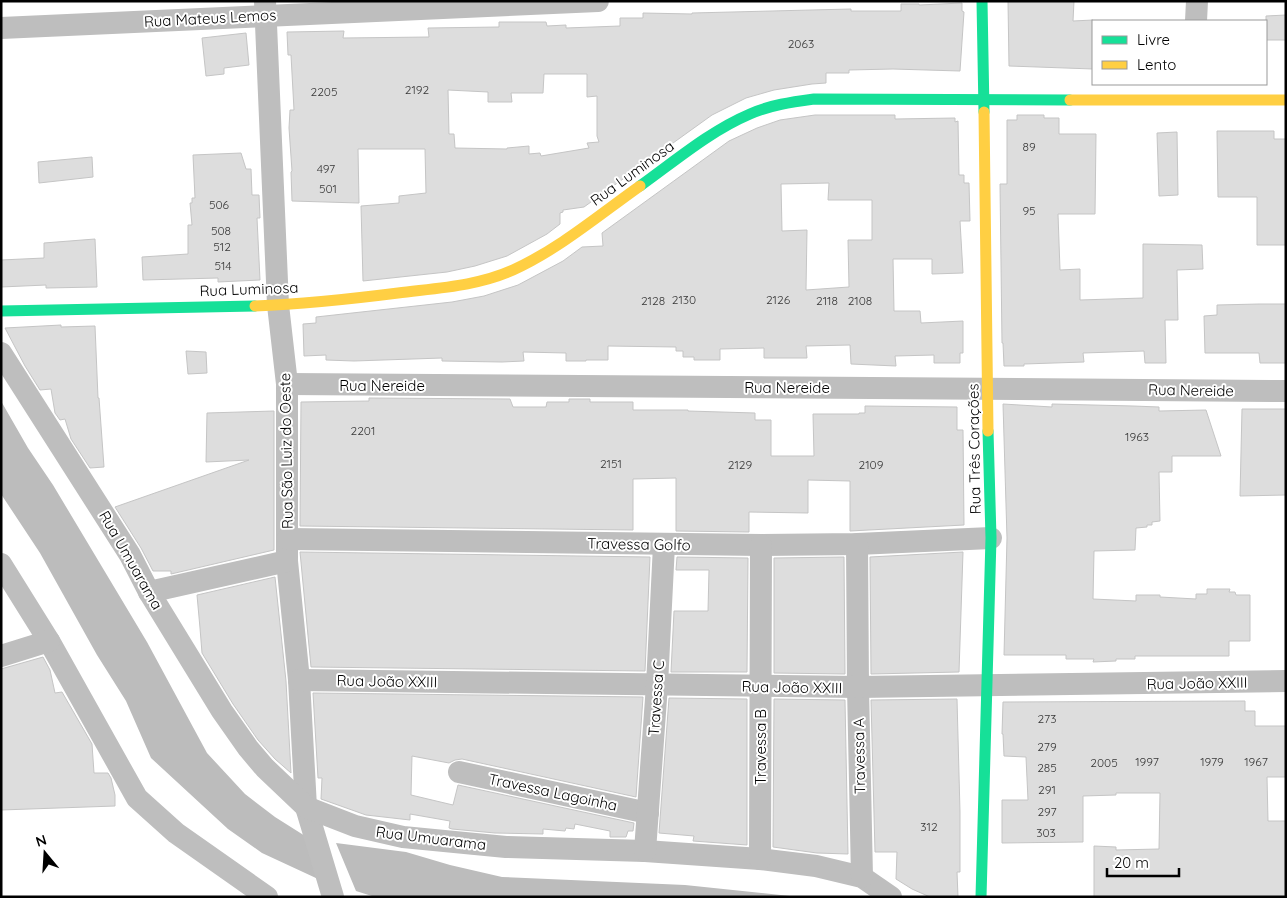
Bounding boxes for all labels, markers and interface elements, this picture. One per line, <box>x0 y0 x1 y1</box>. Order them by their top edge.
street label: Rua Mateus Lemos <box>143 5 277 31</box>
legend <box>1092 20 1267 85</box>
text: Livre <box>1137 30 1170 49</box>
house number: 2063 <box>788 36 814 51</box>
text: Lento <box>1137 55 1176 74</box>
house number: 2192 <box>405 82 430 97</box>
house number: 2205 <box>311 84 337 99</box>
street label: Rua Luminosa <box>586 136 678 210</box>
house number: 89 <box>1022 139 1036 154</box>
house number: 497 <box>317 161 335 176</box>
house number: 501 <box>319 181 337 196</box>
house number: 506 <box>209 197 230 212</box>
house number: 95 <box>1022 203 1036 218</box>
house number: 508 <box>211 223 231 238</box>
house number: 512 <box>213 239 231 254</box>
house number: 514 <box>214 258 232 273</box>
street label: Rua Luminosa <box>199 278 299 300</box>
house number: 2130 <box>672 292 696 307</box>
house number: 2126 <box>766 292 791 307</box>
house number: 2128 <box>641 293 665 308</box>
house number: 2118 <box>816 293 838 308</box>
house number: 2108 <box>848 293 872 308</box>
street label: Rua São Luiz do Oeste <box>275 373 297 529</box>
street label: Rua Nereide <box>339 376 425 395</box>
street label: Rua Nereide <box>744 378 830 397</box>
street label: Rua Nereide <box>1148 380 1234 400</box>
street label: Rua Três Corações <box>963 383 985 515</box>
house number: 2201 <box>351 423 375 438</box>
house number: 1963 <box>1125 429 1149 444</box>
house number: 2151 <box>600 456 622 471</box>
house number: 2129 <box>728 457 753 472</box>
house number: 2109 <box>859 457 884 472</box>
street label: Rua Umuarama <box>95 507 167 613</box>
street label: Travessa Golfo <box>587 534 691 554</box>
street label: Travessa C <box>644 659 668 737</box>
street label: Rua João XXIII <box>336 671 438 691</box>
street label: Rua João XXIII <box>1146 673 1248 693</box>
street label: Rua João XXIII <box>741 677 843 697</box>
street label: Travessa B <box>751 709 770 785</box>
house number: 273 <box>1038 711 1056 726</box>
street label: Travessa A <box>849 718 869 794</box>
house number: 279 <box>1037 739 1057 754</box>
house number: 1997 <box>1135 754 1159 769</box>
house number: 1979 <box>1200 754 1224 769</box>
house number: 1967 <box>1244 754 1268 769</box>
house number: 2005 <box>1090 755 1118 770</box>
house number: 285 <box>1037 760 1057 775</box>
street label: Travessa Lagoinha <box>487 769 619 815</box>
house number: 291 <box>1038 782 1056 797</box>
house number: 297 <box>1037 804 1057 819</box>
house number: 312 <box>920 819 938 834</box>
street label: Rua Umuarama <box>375 822 487 854</box>
house number: 303 <box>1036 825 1056 840</box>
north arrow <box>20 828 70 878</box>
text: N <box>33 830 49 851</box>
scale bar <box>1107 846 1180 878</box>
text: 20 m <box>1114 853 1149 872</box>

